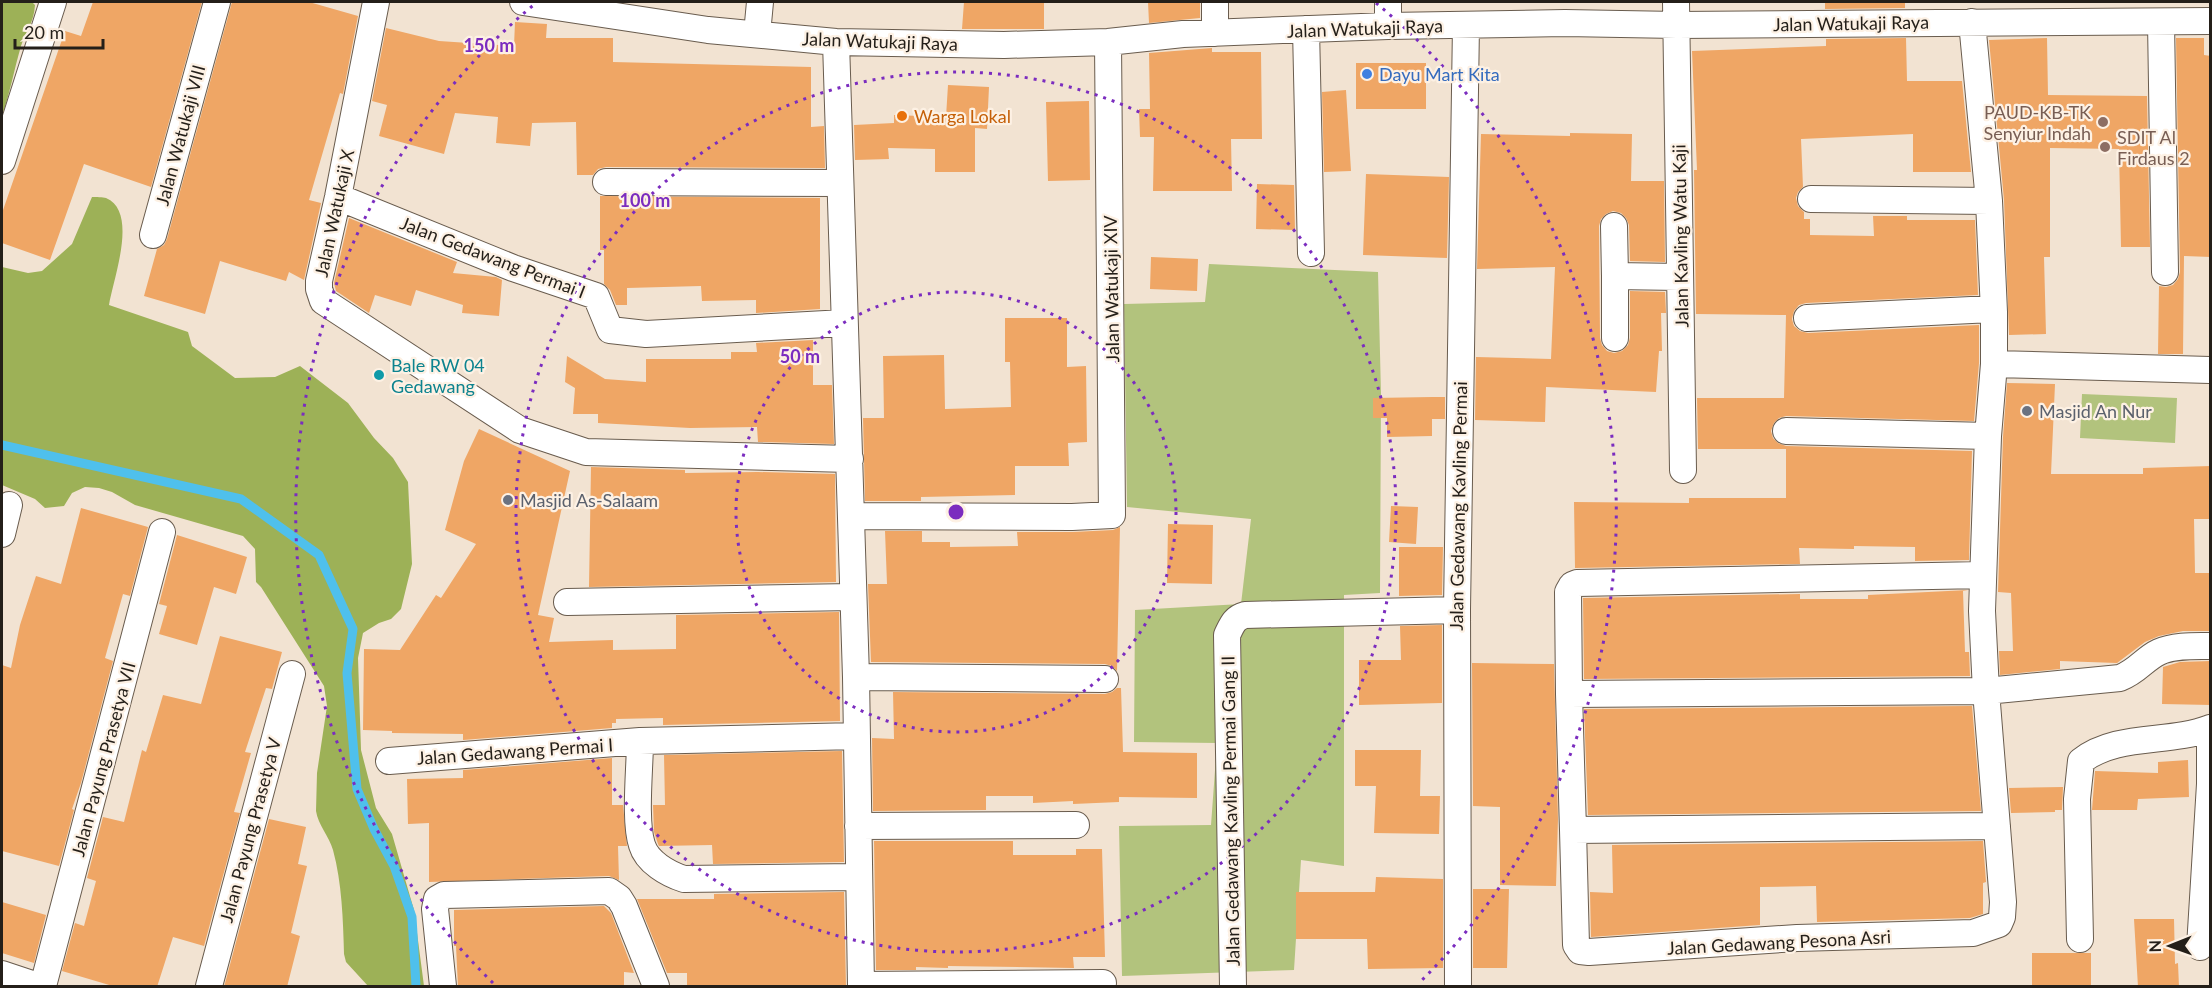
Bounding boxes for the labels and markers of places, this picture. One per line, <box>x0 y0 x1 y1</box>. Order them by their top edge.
place label: Dayu Mart Kita <box>1379 63 1500 85</box>
marker: Dayu Mart Kita <box>1360 67 1374 81</box>
place label: PAUD-KB-TK Senyiur Indah <box>1984 101 2091 144</box>
place label: Warga Lokal <box>914 105 1011 127</box>
marker: Warga Lokal <box>895 109 909 123</box>
marker: PAUD-KB-TK Senyiur Indah <box>2096 115 2110 129</box>
place label: SDIT Al Firdaus 2 <box>2117 126 2190 169</box>
marker: SDIT Al Firdaus 2 <box>2098 140 2112 154</box>
place label: Bale RW 04 Gedawang <box>391 354 485 397</box>
marker: Bale RW 04 Gedawang <box>372 368 386 382</box>
place label: Masjid An Nur <box>2039 400 2152 422</box>
marker: Masjid An Nur <box>2020 404 2034 418</box>
place label: Masjid As-Salaam <box>520 489 658 511</box>
marker: Masjid As-Salaam <box>501 493 515 507</box>
centre of rings <box>946 502 966 522</box>

